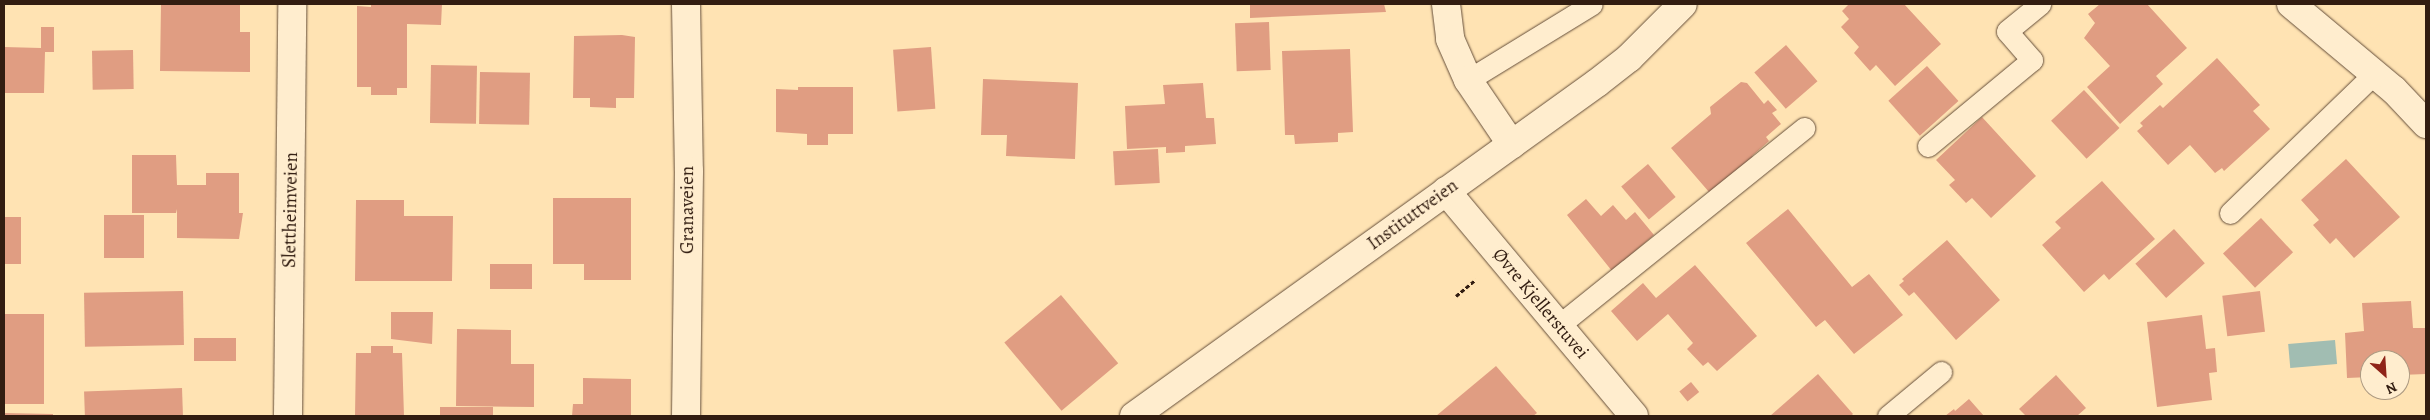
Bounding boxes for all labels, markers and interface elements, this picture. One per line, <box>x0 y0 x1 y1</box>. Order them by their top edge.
street label: Slettheimveien <box>279 152 303 268</box>
street label: Granaveien <box>677 166 699 254</box>
street label: Instituttveien <box>1363 175 1463 255</box>
street label: Øvre Kjellerstuvei <box>1487 244 1593 364</box>
north arrow <box>2360 350 2410 400</box>
text: N <box>2383 377 2400 399</box>

